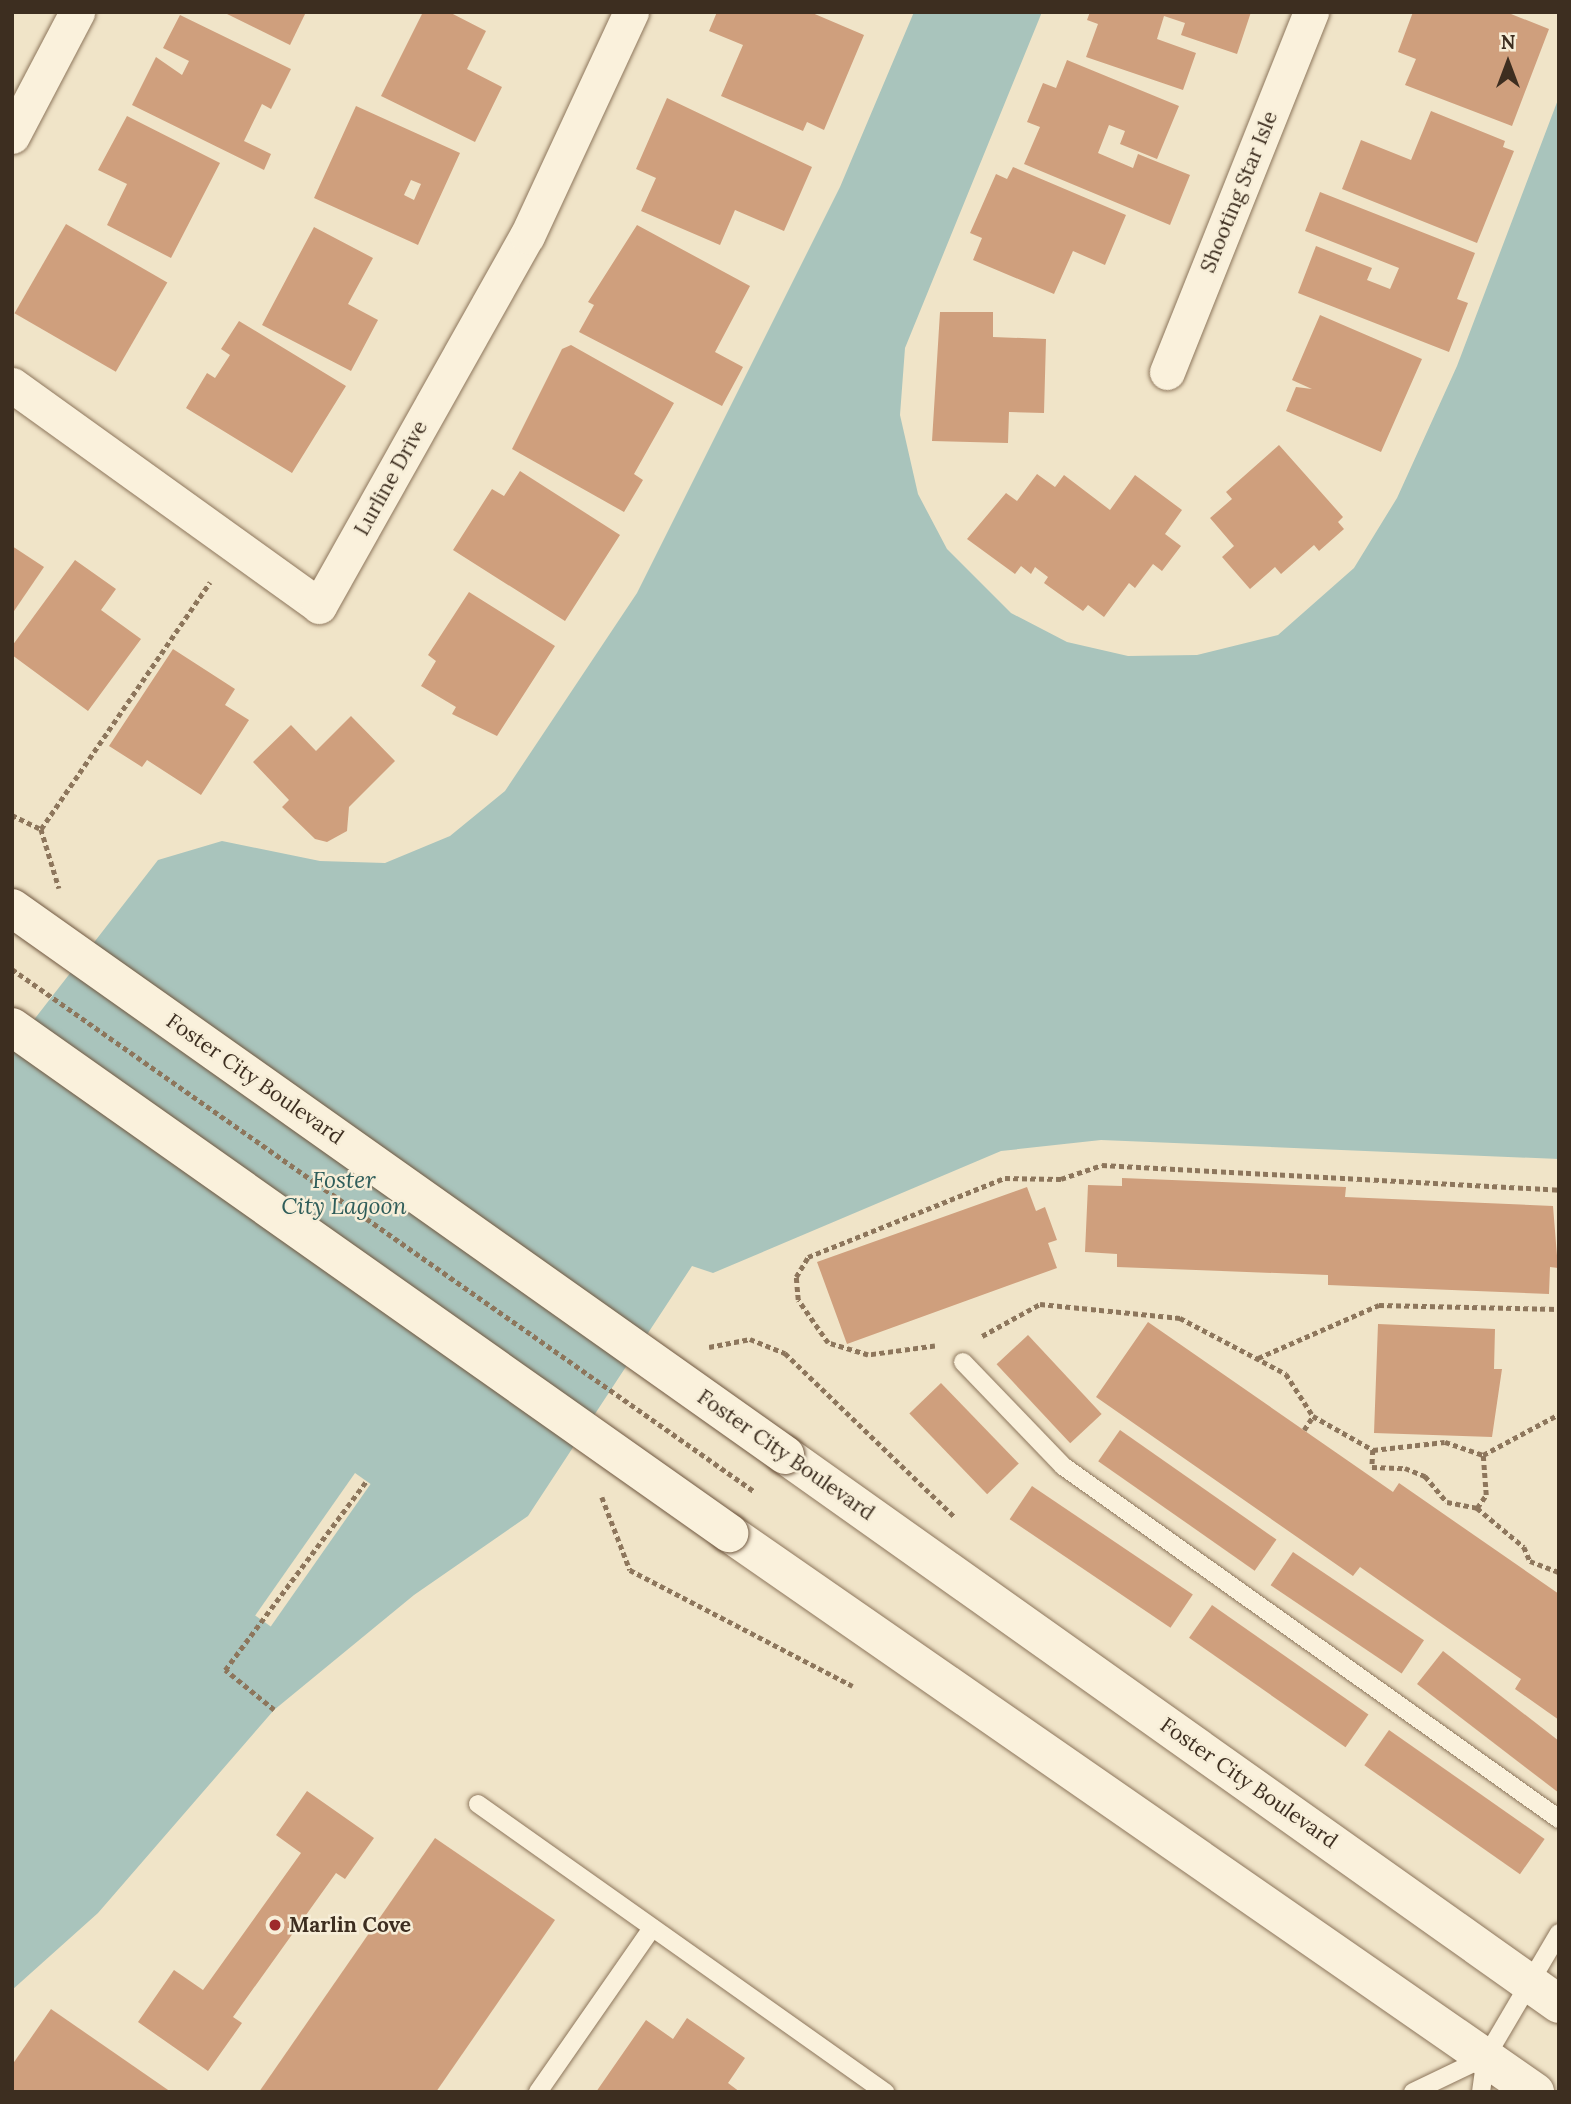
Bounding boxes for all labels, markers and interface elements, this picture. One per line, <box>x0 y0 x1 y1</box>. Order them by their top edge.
north arrow <box>1473 28 1543 98</box>
text: N <box>1501 30 1515 54</box>
street label: Shooting Star Isle <box>1195 108 1283 276</box>
street label: Lurline Drive <box>349 416 433 540</box>
street label: Foster City Boulevard <box>162 1008 348 1150</box>
water label: Foster City Lagoon <box>281 1166 407 1220</box>
street label: Foster City Boulevard <box>693 1384 879 1526</box>
street label: Foster City Boulevard <box>1156 1712 1342 1854</box>
place label: Marlin Cove <box>289 1912 411 1938</box>
marker: Marlin Cove <box>267 1917 283 1933</box>

